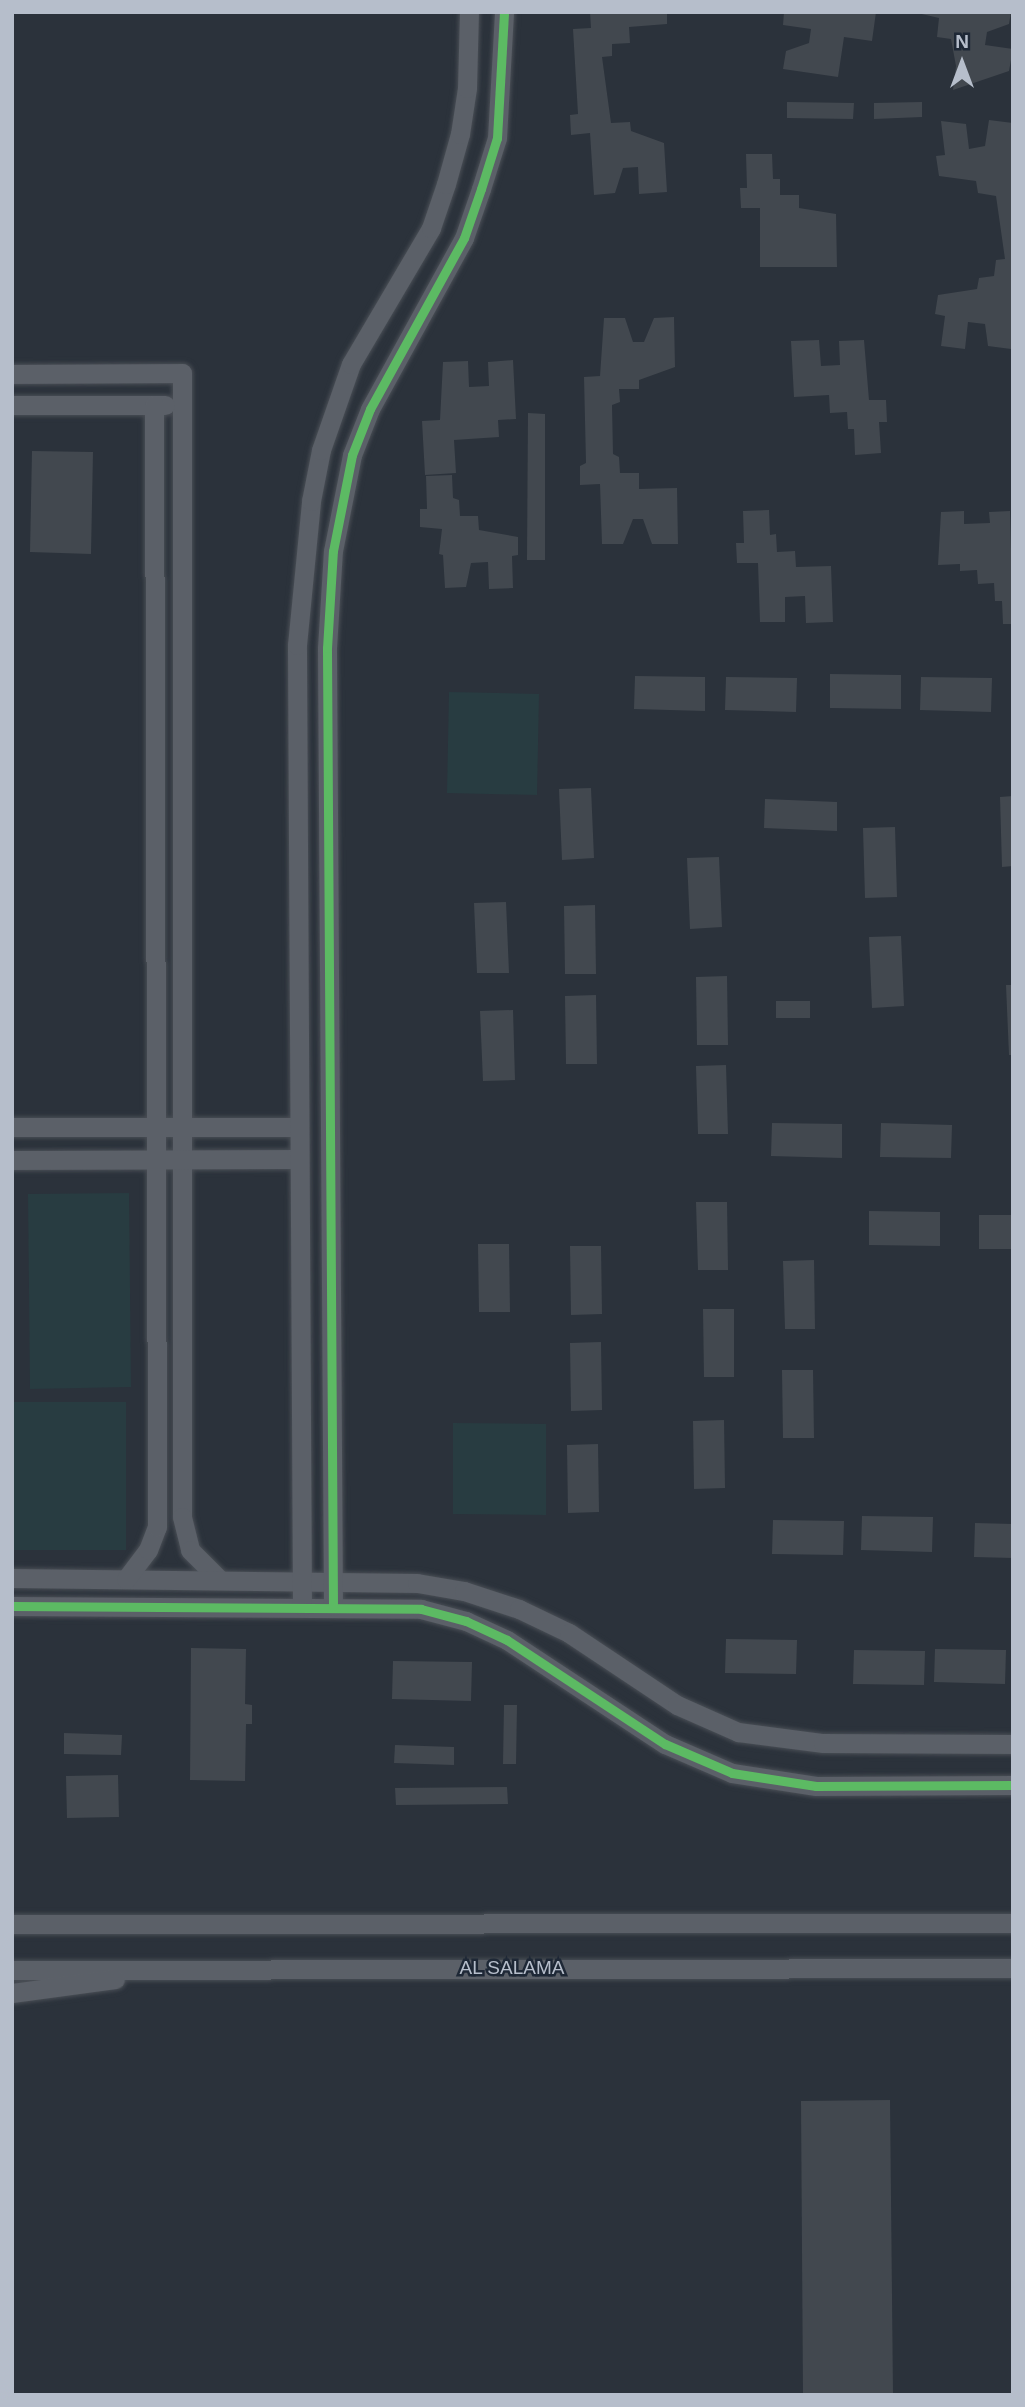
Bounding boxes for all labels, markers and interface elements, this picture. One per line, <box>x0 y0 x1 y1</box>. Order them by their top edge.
north arrow <box>927 28 997 98</box>
text: N <box>955 31 969 52</box>
street label: AL SALAMA <box>459 1957 565 1979</box>

